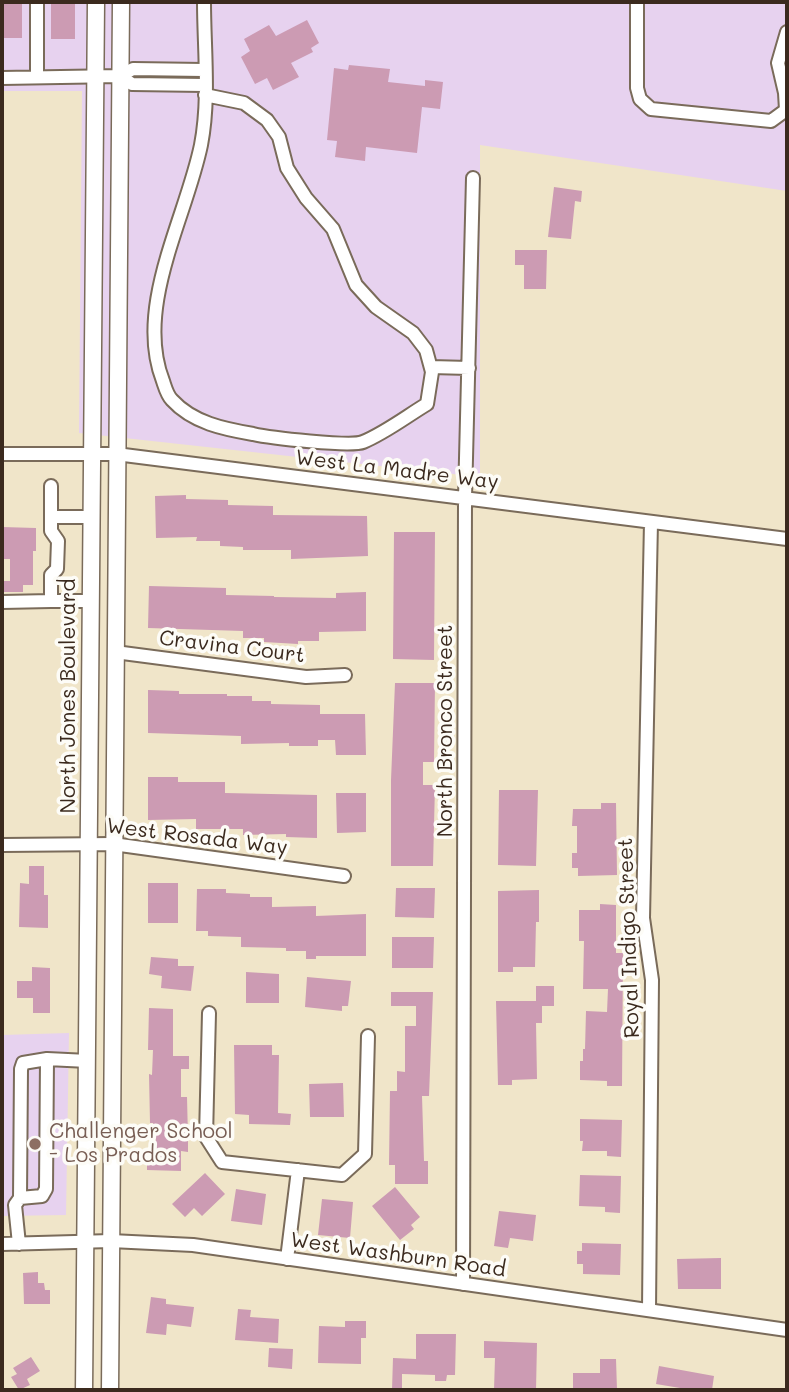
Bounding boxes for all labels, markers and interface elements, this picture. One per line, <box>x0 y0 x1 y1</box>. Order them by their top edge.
street label: West La Madre Way <box>294 445 500 495</box>
street label: North Jones Boulevard <box>56 578 82 814</box>
street label: North Bronco Street <box>433 625 459 837</box>
street label: Cravina Court <box>158 626 306 668</box>
street label: West Rosada Way <box>105 813 289 861</box>
street label: Royal Indigo Street <box>613 837 645 1039</box>
place label: Challenger School - Los Prados <box>49 1119 233 1169</box>
marker: Challenger School - Los Prados <box>27 1136 43 1152</box>
street label: West Washburn Road <box>289 1227 507 1283</box>

